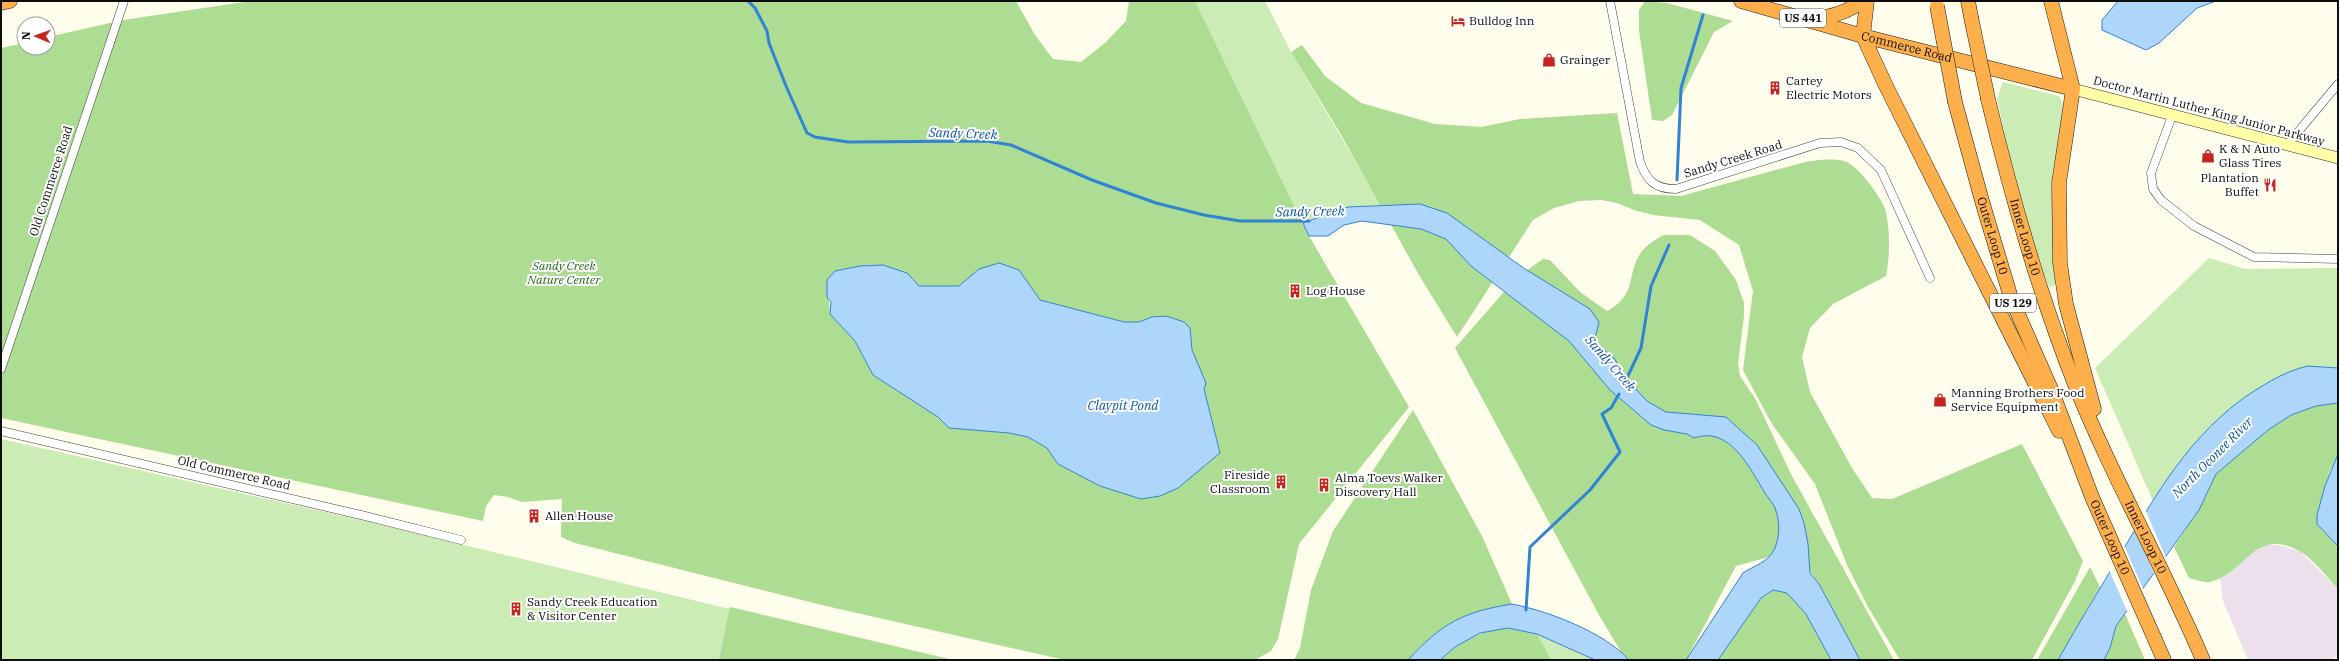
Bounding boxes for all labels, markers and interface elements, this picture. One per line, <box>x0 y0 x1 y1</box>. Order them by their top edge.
road number: US 441 <box>1780 9 1826 27</box>
hotel icon: Bulldog Inn <box>1450 13 1466 29</box>
place label: Bulldog Inn <box>1469 13 1535 28</box>
north arrow <box>16 16 56 56</box>
street label: Commerce Road <box>1860 28 1954 65</box>
text: N <box>19 31 33 40</box>
shop icon: Grainger <box>1541 52 1557 68</box>
place label: Grainger <box>1560 52 1611 67</box>
street label: Doctor Martin Luther King Junior Parkway <box>2092 72 2327 149</box>
place label: Cartey Electric Motors <box>1786 73 1872 102</box>
building icon: Cartey Electric Motors <box>1767 80 1783 96</box>
street label: Old Commerce Road <box>26 124 75 238</box>
water label: Sandy Creek <box>927 124 998 143</box>
street label: Sandy Creek Road <box>1682 136 1784 181</box>
place label: K & N Auto Glass Tires <box>2219 141 2282 170</box>
shop icon: K & N Auto Glass Tires <box>2200 148 2216 164</box>
place label: Plantation Buffet <box>2201 170 2259 199</box>
restaurant icon: Plantation Buffet <box>2262 177 2278 193</box>
street label: Outer Loop 10 <box>1974 195 2012 276</box>
street label: Inner Loop 10 <box>2007 197 2044 277</box>
water label: Sandy Creek <box>1274 202 1345 221</box>
park label: Sandy Creek Nature Center <box>527 258 601 287</box>
building icon: Log House <box>1287 283 1303 299</box>
place label: Log House <box>1306 283 1365 298</box>
road number: US 129 <box>1990 294 2036 312</box>
water label: Sandy Creek <box>1581 331 1640 395</box>
place label: Manning Brothers Food Service Equipment <box>1951 385 2084 414</box>
shop icon: Manning Brothers Food Service Equipment <box>1932 392 1948 408</box>
water label: Claypit Pond <box>1088 397 1159 414</box>
water label: North Oconee River <box>2168 413 2257 502</box>
street label: Old Commerce Road <box>176 452 292 493</box>
place label: Fireside Classroom <box>1210 467 1271 496</box>
place label: Alma Toevs Walker Discovery Hall <box>1335 470 1443 499</box>
building icon: Fireside Classroom <box>1273 474 1289 490</box>
building icon: Alma Toevs Walker Discovery Hall <box>1316 477 1332 493</box>
street label: Outer Loop 10 <box>2087 498 2133 577</box>
street label: Inner Loop 10 <box>2122 498 2170 576</box>
building icon: Allen House <box>526 508 542 524</box>
place label: Allen House <box>545 508 613 523</box>
place label: Sandy Creek Education & Visitor Center <box>527 594 658 623</box>
building icon: Sandy Creek Education & Visitor Center <box>508 601 524 617</box>

